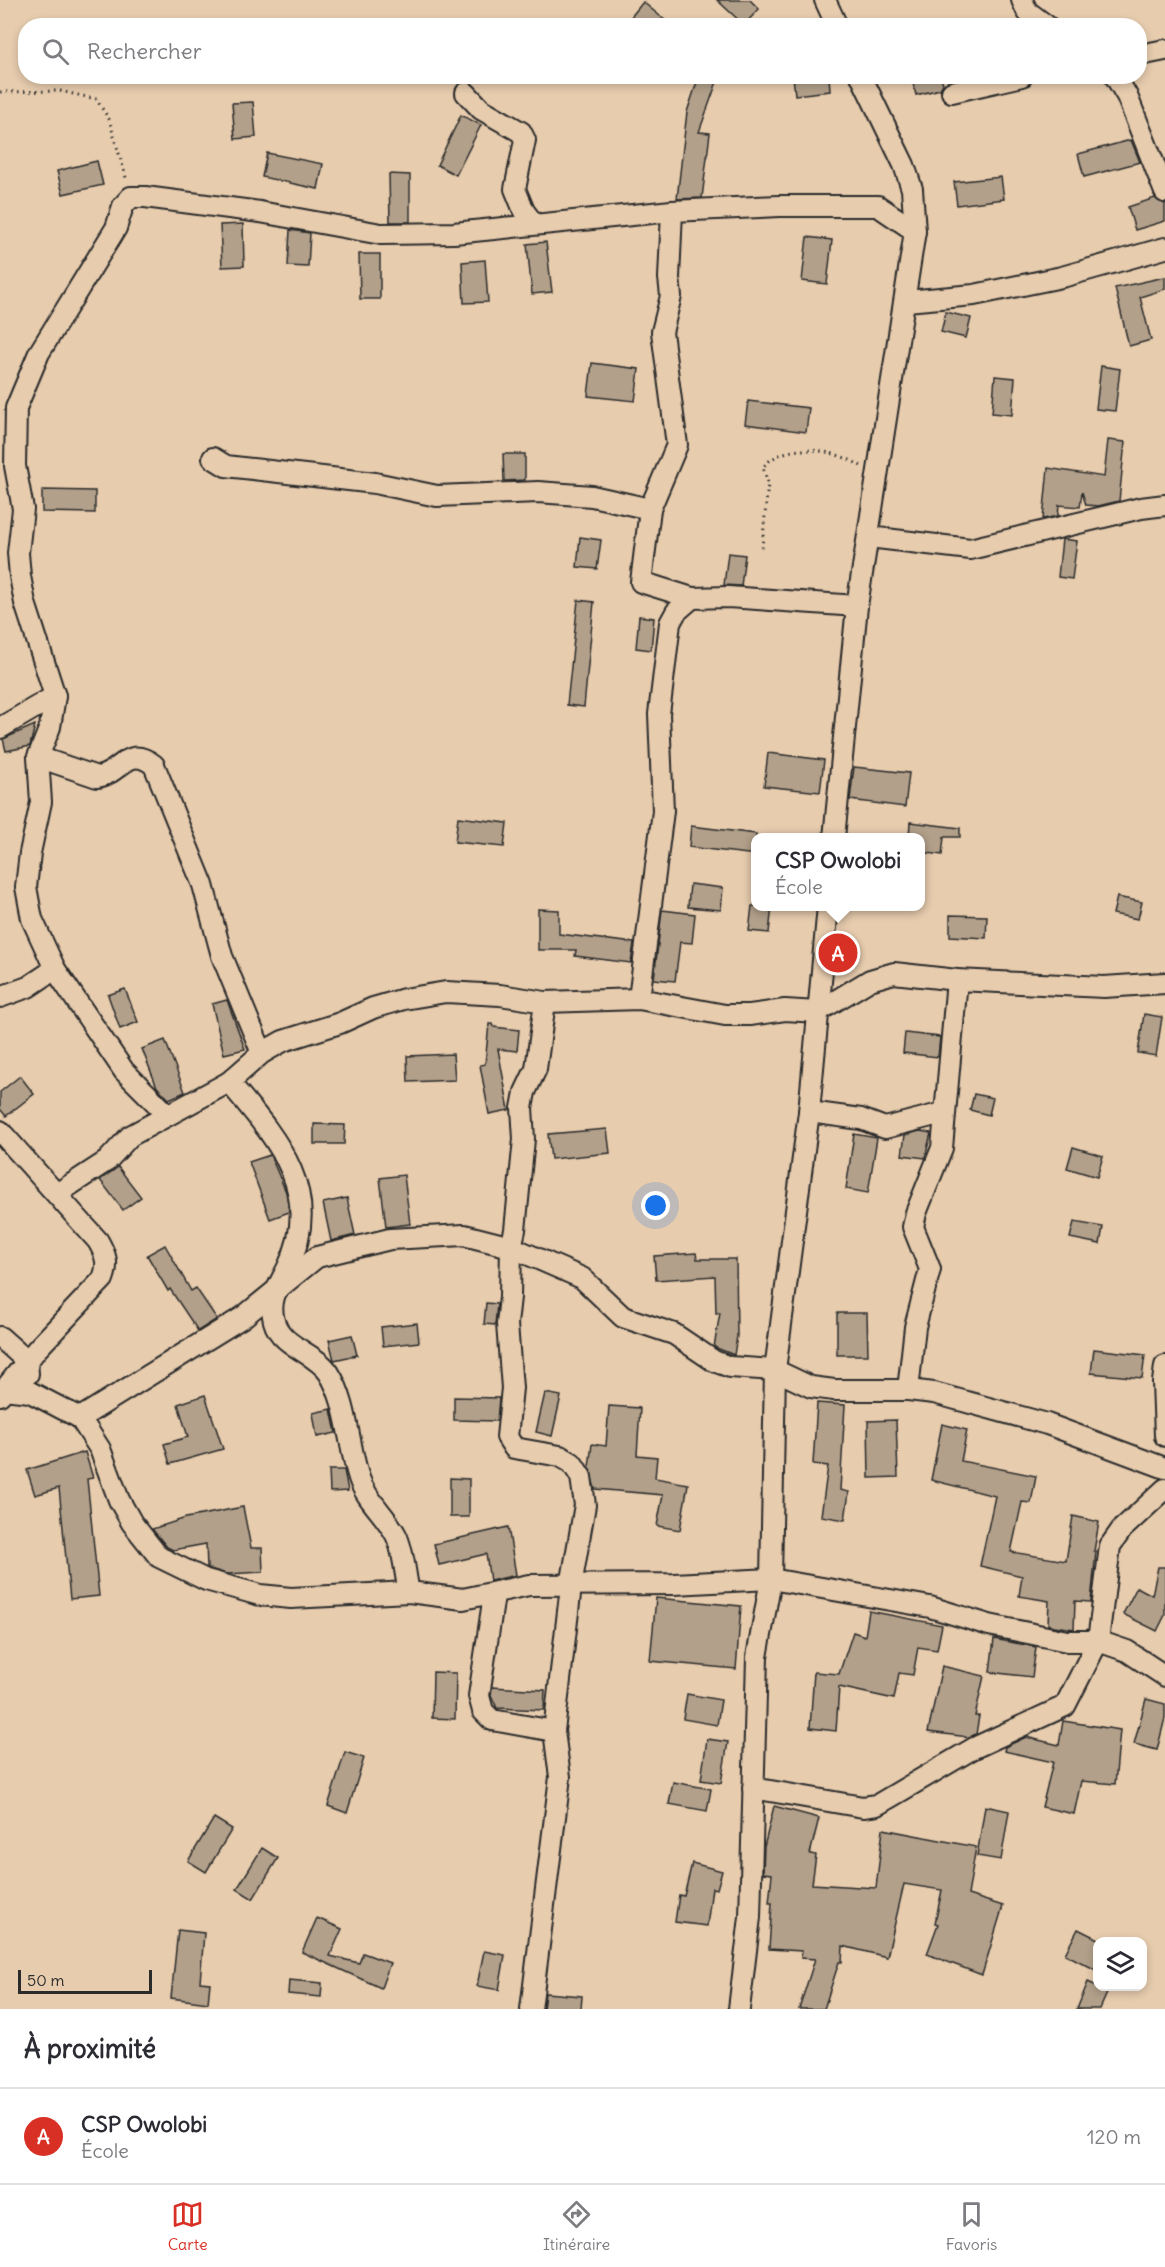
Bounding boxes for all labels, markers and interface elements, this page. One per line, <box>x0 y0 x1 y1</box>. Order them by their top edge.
search box <box>18 18 1147 84</box>
icon: search <box>39 35 72 68</box>
text: Rechercher <box>87 37 202 65</box>
popup <box>751 833 925 911</box>
text: CSP Owolobi <box>775 846 901 874</box>
text: École <box>775 874 823 899</box>
pin: A <box>818 930 858 976</box>
your location <box>641 1191 670 1220</box>
map controls <box>1093 1937 1147 1991</box>
button: layers <box>1093 1937 1147 1991</box>
scale bar <box>18 1967 152 1994</box>
text: 50 m <box>27 1970 65 1990</box>
text: À proximité <box>24 2032 156 2065</box>
text: CSP Owolobi <box>81 2110 207 2138</box>
text: A <box>37 2124 50 2149</box>
text: 120 m <box>1087 2124 1141 2149</box>
text: École <box>81 2138 129 2163</box>
tab: Carte <box>168 2198 208 2254</box>
tab: Itinéraire <box>543 2198 610 2254</box>
tab: Favoris <box>946 2198 997 2254</box>

